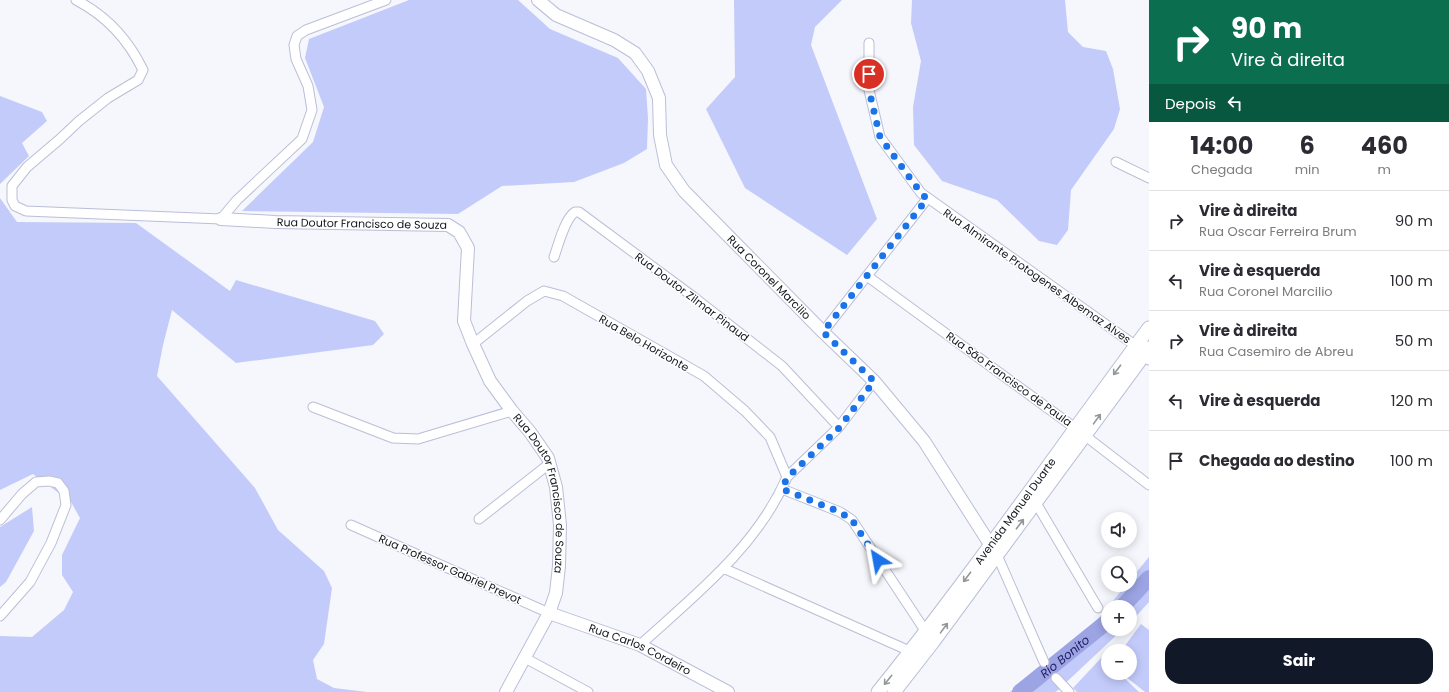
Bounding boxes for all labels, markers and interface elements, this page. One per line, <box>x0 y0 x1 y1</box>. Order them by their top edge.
text: 90 m <box>1231 9 1302 48</box>
icon: right <box>1165 16 1217 68</box>
text: Vire à direita <box>1231 47 1345 72</box>
pin <box>852 57 886 91</box>
icon: arrive <box>858 63 880 85</box>
icon: left <box>1224 92 1246 114</box>
text: Depois <box>1165 93 1216 114</box>
text: 14:00 <box>1190 129 1254 162</box>
text: 6 <box>1299 129 1315 162</box>
text: 460 <box>1361 129 1408 162</box>
text: Chegada <box>1191 160 1253 179</box>
text: min <box>1295 160 1320 179</box>
text: m <box>1378 160 1391 179</box>
text: Vire à direita <box>1199 200 1298 221</box>
street label: Rua Almirante Protogenes Albemaz Alves <box>940 205 1134 347</box>
icon: right <box>1165 210 1187 232</box>
text: 90 m <box>1395 210 1433 231</box>
street label: Rua Doutor Francisco de Souza <box>277 214 447 233</box>
text: Rua Oscar Ferreira Brum <box>1199 222 1357 241</box>
street label: Rua Coronel Marcilio <box>724 231 814 323</box>
street label: Rua Doutor Zilmar Pinaud <box>632 249 752 345</box>
text: Vire à esquerda <box>1199 260 1321 281</box>
icon: left <box>1165 270 1187 292</box>
text: 100 m <box>1390 270 1433 291</box>
text: Rua Coronel Marcilio <box>1199 282 1333 301</box>
street label: Rua Belo Horizonte <box>596 311 692 375</box>
text: Vire à direita <box>1199 320 1298 341</box>
street label: Rua São Francisco de Paula <box>943 328 1075 430</box>
icon: right <box>1165 330 1187 352</box>
text: 50 m <box>1395 330 1433 351</box>
text: Rua Casemiro de Abreu <box>1199 342 1353 361</box>
one-way arrow <box>1113 364 1122 375</box>
icon: left <box>1165 390 1187 412</box>
text: Vire à esquerda <box>1199 390 1321 411</box>
text: 120 m <box>1391 390 1433 411</box>
street label: Rua Doutor Francisco de Souza <box>510 410 568 574</box>
one-way arrow <box>1093 414 1102 425</box>
icon: arrive <box>1165 450 1187 472</box>
text: Chegada ao destino <box>1199 450 1355 471</box>
text: 100 m <box>1390 450 1433 471</box>
street label: Avenida Manuel Duarte <box>971 454 1060 568</box>
map controls <box>1101 512 1137 680</box>
button: sound <box>1101 512 1137 548</box>
one-way arrow <box>1016 518 1025 529</box>
street label: Rua Professor Gabriel Prevot <box>376 530 524 608</box>
position arrow <box>857 539 899 581</box>
button: search <box>1101 556 1137 592</box>
one-way arrow <box>963 572 972 583</box>
button: + <box>1101 600 1137 636</box>
street label: Rua Carlos Cordeiro <box>587 620 694 679</box>
one-way arrow <box>939 622 948 633</box>
water label: Rio Bonito <box>1036 631 1093 681</box>
button: Sair <box>1165 638 1433 684</box>
button: − <box>1101 644 1137 680</box>
one-way arrow <box>883 675 892 686</box>

